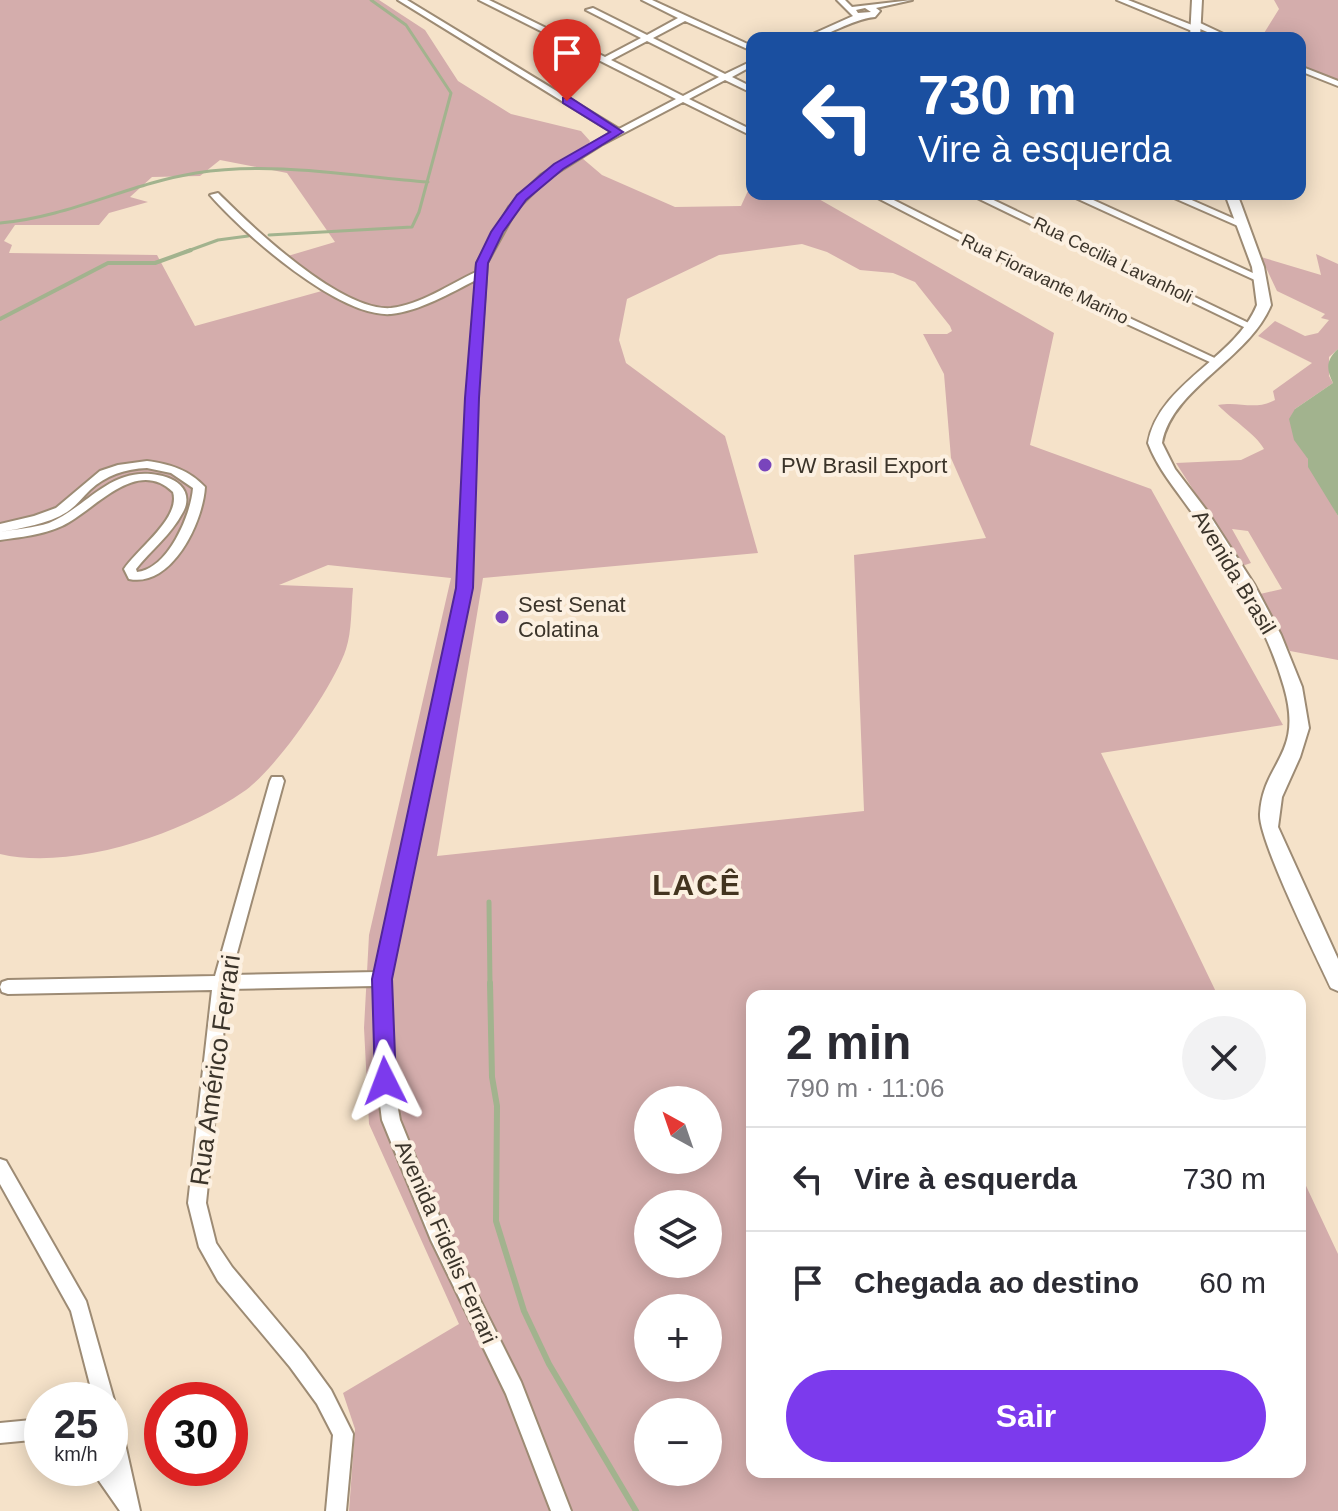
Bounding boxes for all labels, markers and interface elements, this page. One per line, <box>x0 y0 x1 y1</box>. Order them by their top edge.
pin <box>533 19 601 101</box>
icon: arrive <box>545 31 589 75</box>
text: 730 m <box>918 63 1077 126</box>
icon: left <box>786 64 890 168</box>
text: Vire à esquerda <box>918 129 1172 170</box>
street label: Rua Cecilia Lavanholi <box>1030 213 1196 307</box>
street label: Rua Fioravante Marino <box>958 230 1132 328</box>
place label: PW Brasil Export <box>781 453 947 478</box>
marker: PW Brasil Export <box>756 456 774 474</box>
street label: Avenida Brasil <box>1187 505 1281 639</box>
place label: Sest Senat Colatina <box>518 592 626 642</box>
marker: Sest Senat Colatina <box>493 608 511 626</box>
district label: LACÊ <box>652 868 742 901</box>
street label: Rua Américo Ferrari <box>184 953 246 1187</box>
text: 2 min <box>786 1016 911 1069</box>
button: close <box>1182 1016 1266 1100</box>
position arrow <box>343 1039 427 1123</box>
text: 790 m · 11:06 <box>786 1073 945 1103</box>
north arrow <box>634 1086 722 1174</box>
map controls <box>634 1086 722 1486</box>
street label: Avenida Fidelis Ferrari <box>390 1137 502 1347</box>
icon: left <box>786 1157 830 1201</box>
text: Vire à esquerda <box>854 1162 1077 1195</box>
text: 730 m <box>1183 1162 1266 1195</box>
button: layers <box>634 1190 722 1278</box>
icon: arrive <box>786 1261 830 1305</box>
text: Chegada ao destino <box>854 1266 1139 1299</box>
text: 60 m <box>1199 1266 1266 1299</box>
button: + <box>634 1294 722 1382</box>
button: Sair <box>786 1370 1266 1462</box>
speed limit sign: 30 <box>144 1382 248 1486</box>
button: − <box>634 1398 722 1486</box>
text: 25 <box>54 1402 98 1446</box>
text: km/h <box>54 1443 98 1465</box>

